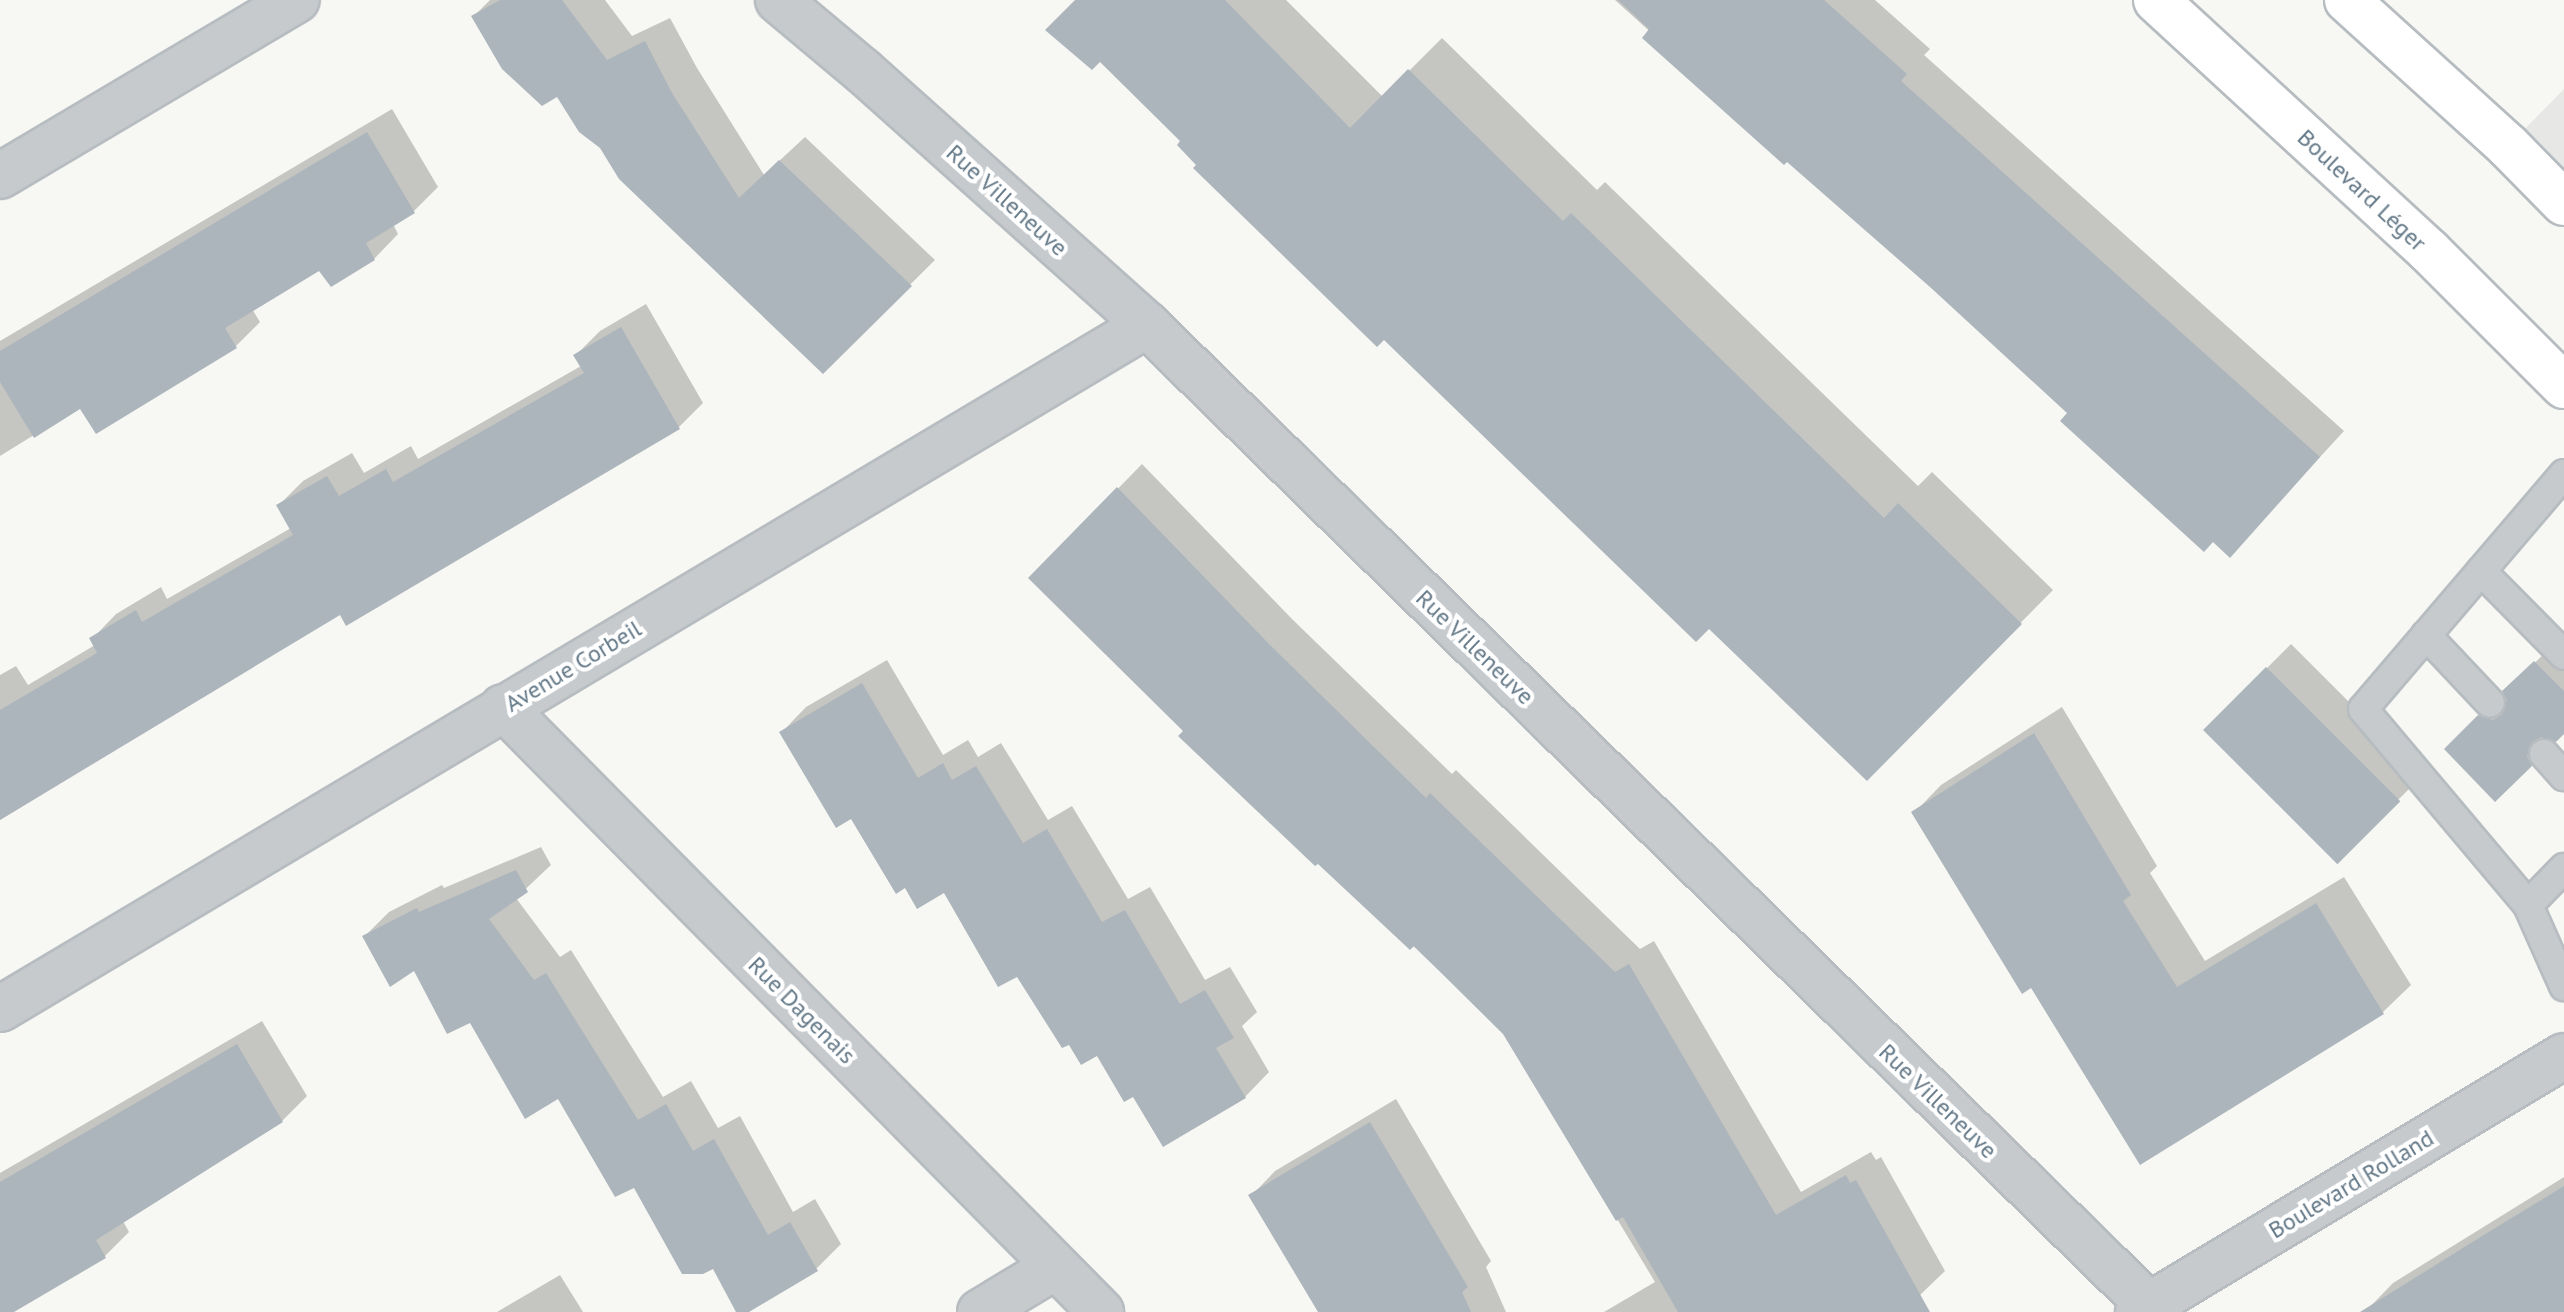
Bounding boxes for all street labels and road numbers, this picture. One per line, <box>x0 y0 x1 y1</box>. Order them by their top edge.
street label: Boulevard Léger <box>2292 123 2432 257</box>
street label: Rue Villeneuve <box>940 138 1074 262</box>
street label: Rue Villeneuve <box>1410 583 1540 711</box>
street label: Avenue Corbeil <box>500 614 646 718</box>
street label: Rue Dagenais <box>742 950 862 1070</box>
street label: Rue Villeneuve <box>1873 1037 2003 1165</box>
street label: Boulevard Rolland <box>2263 1123 2439 1245</box>

